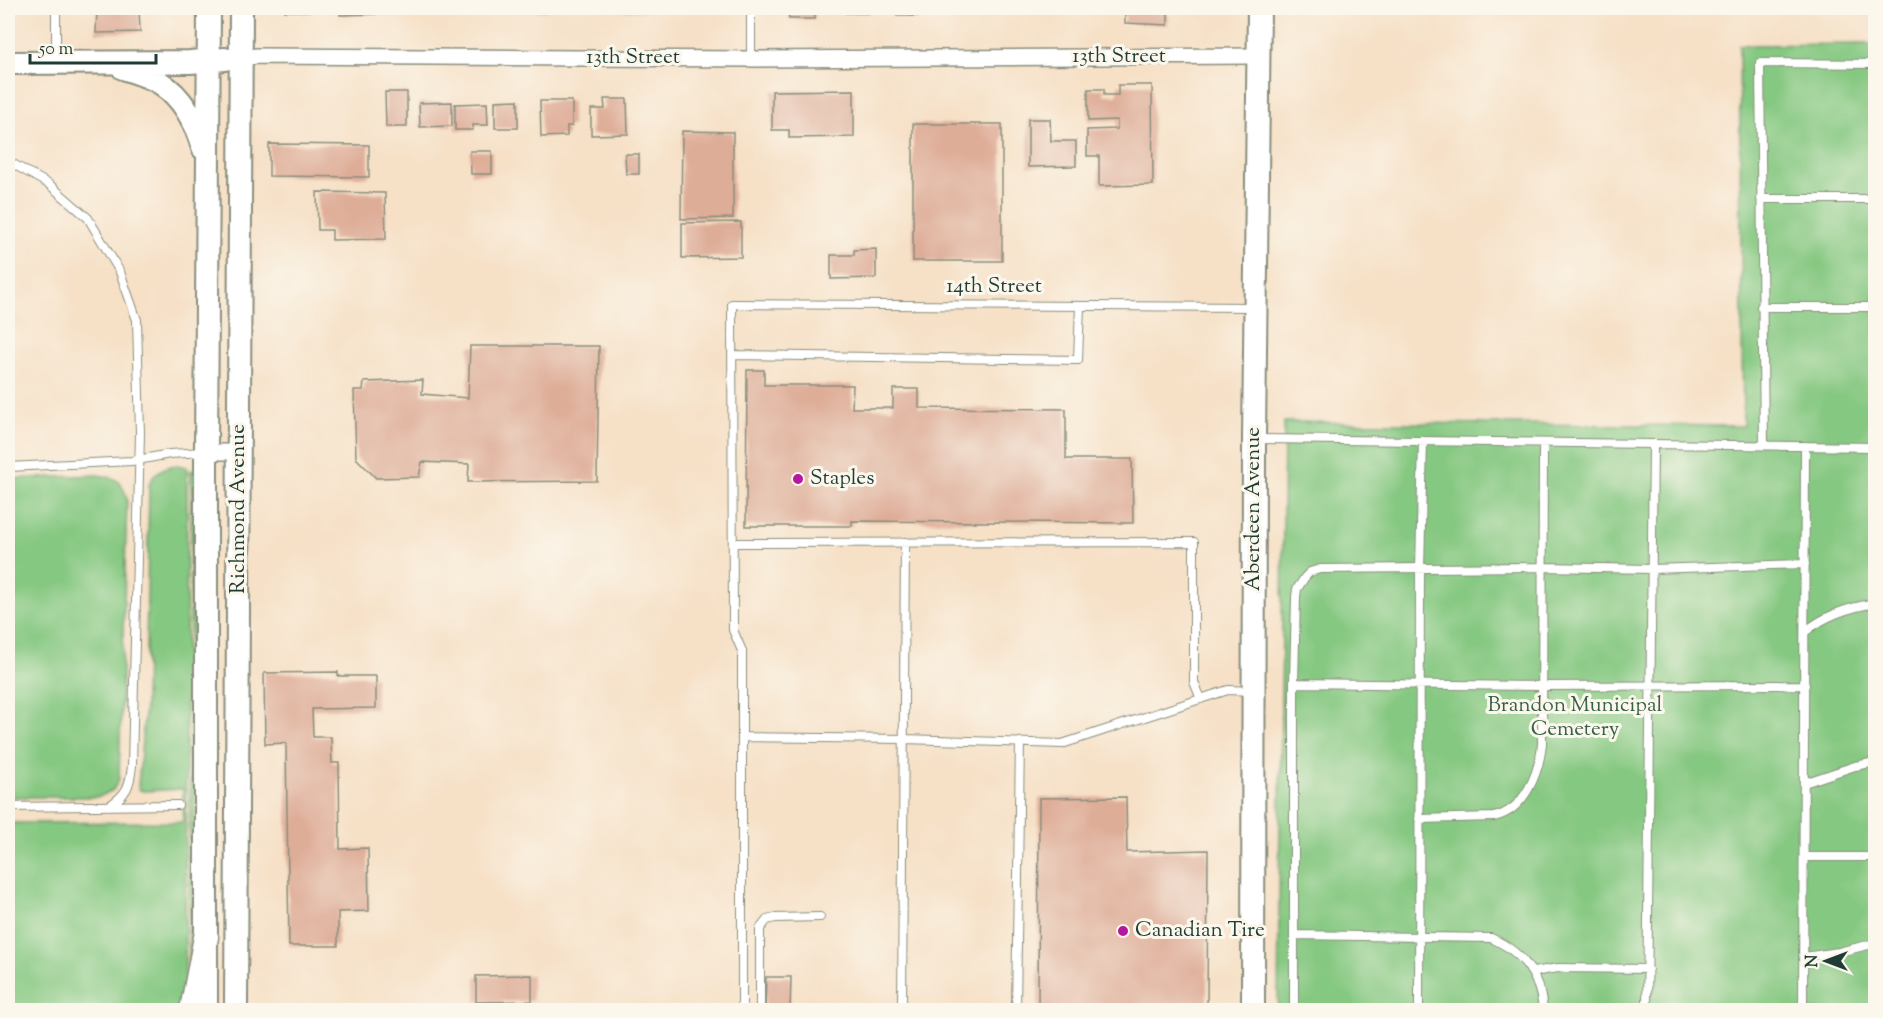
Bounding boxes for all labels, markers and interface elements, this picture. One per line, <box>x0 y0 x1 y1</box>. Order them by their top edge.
scale bar <box>30 27 156 65</box>
text: 50 m <box>38 37 74 63</box>
street label: 13th Street <box>1072 42 1166 72</box>
street label: 13th Street <box>586 43 680 73</box>
street label: 14th Street <box>946 272 1042 302</box>
street label: Richmond Avenue <box>224 424 254 594</box>
street label: Aberdeen Avenue <box>1239 427 1269 591</box>
place label: Staples <box>810 464 874 494</box>
marker: Staples <box>791 472 805 486</box>
park label: Brandon Municipal Cemetery <box>1488 691 1663 745</box>
place label: Canadian Tire <box>1135 916 1265 946</box>
marker: Canadian Tire <box>1116 924 1130 938</box>
north arrow <box>1796 931 1856 991</box>
text: N <box>1802 954 1825 967</box>

